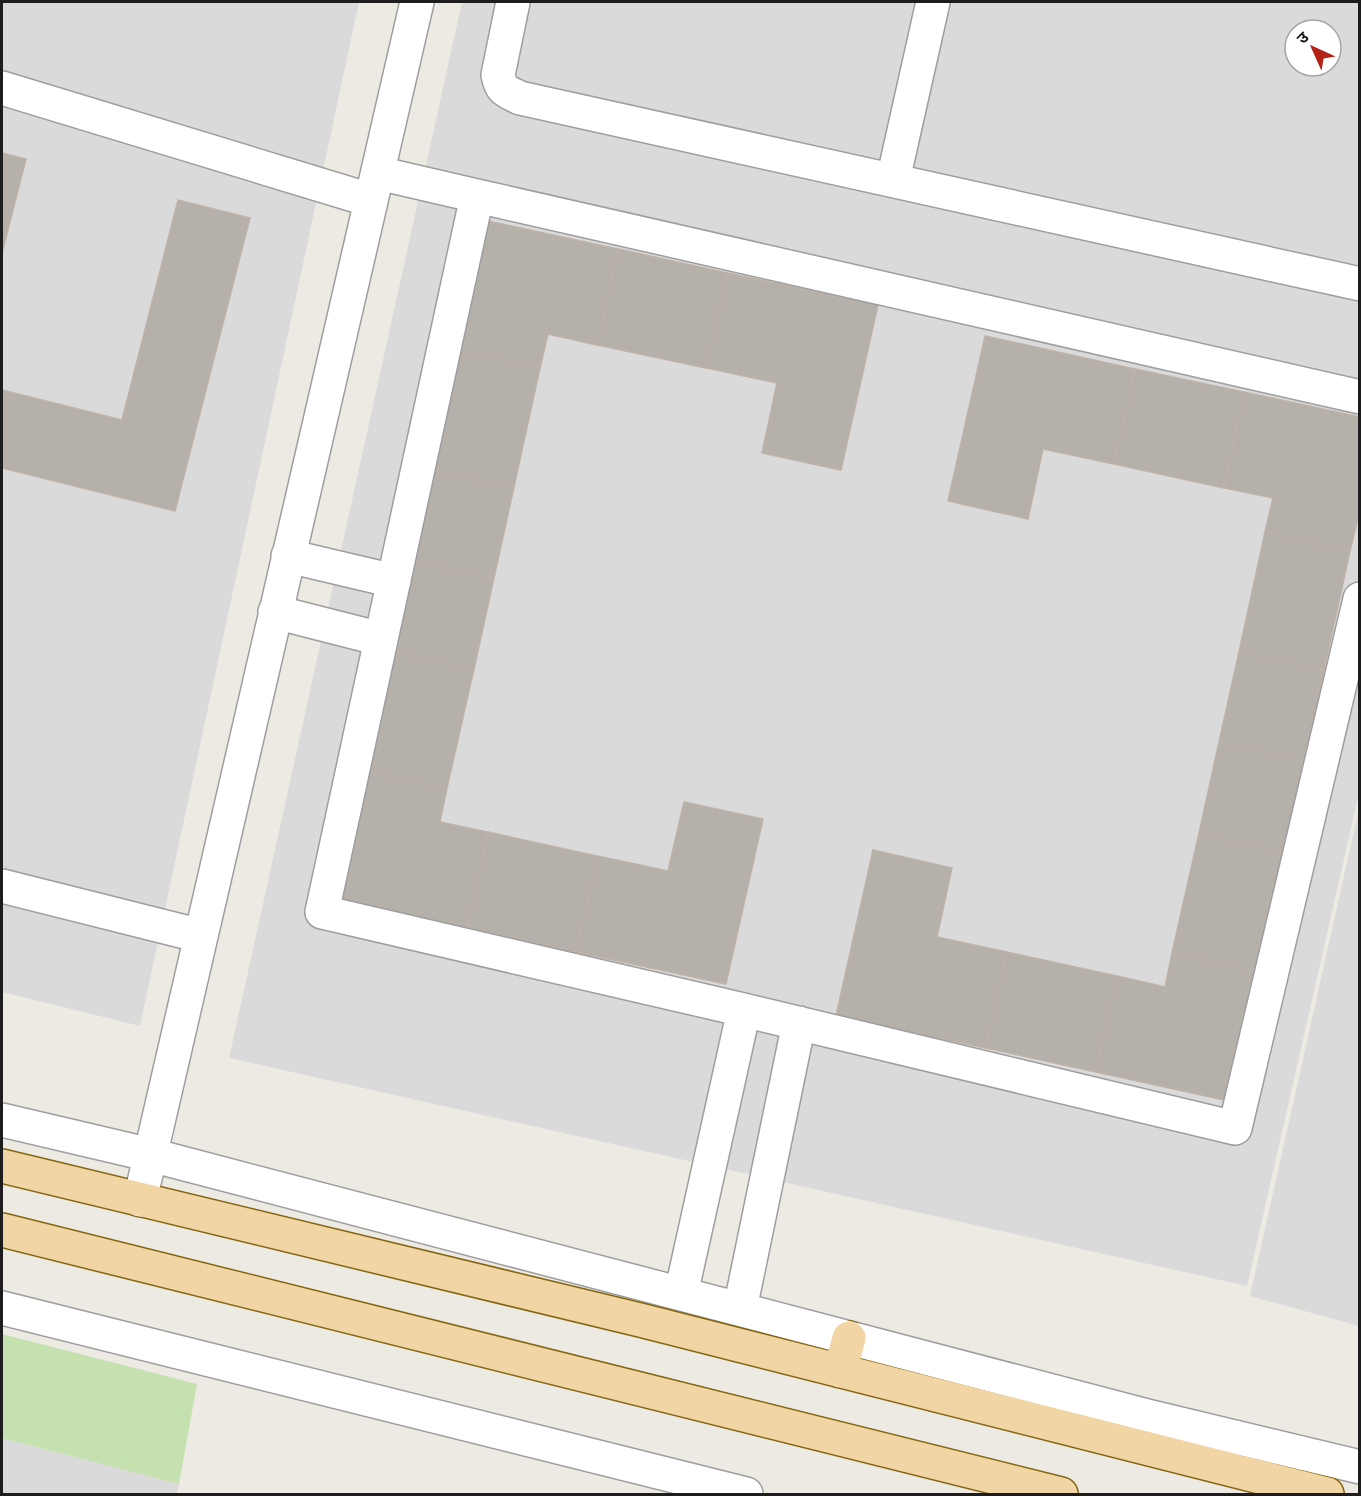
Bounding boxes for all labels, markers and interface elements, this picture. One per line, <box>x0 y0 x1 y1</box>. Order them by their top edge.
north arrow <box>1283 18 1343 78</box>
text: उ <box>1291 26 1314 48</box>

